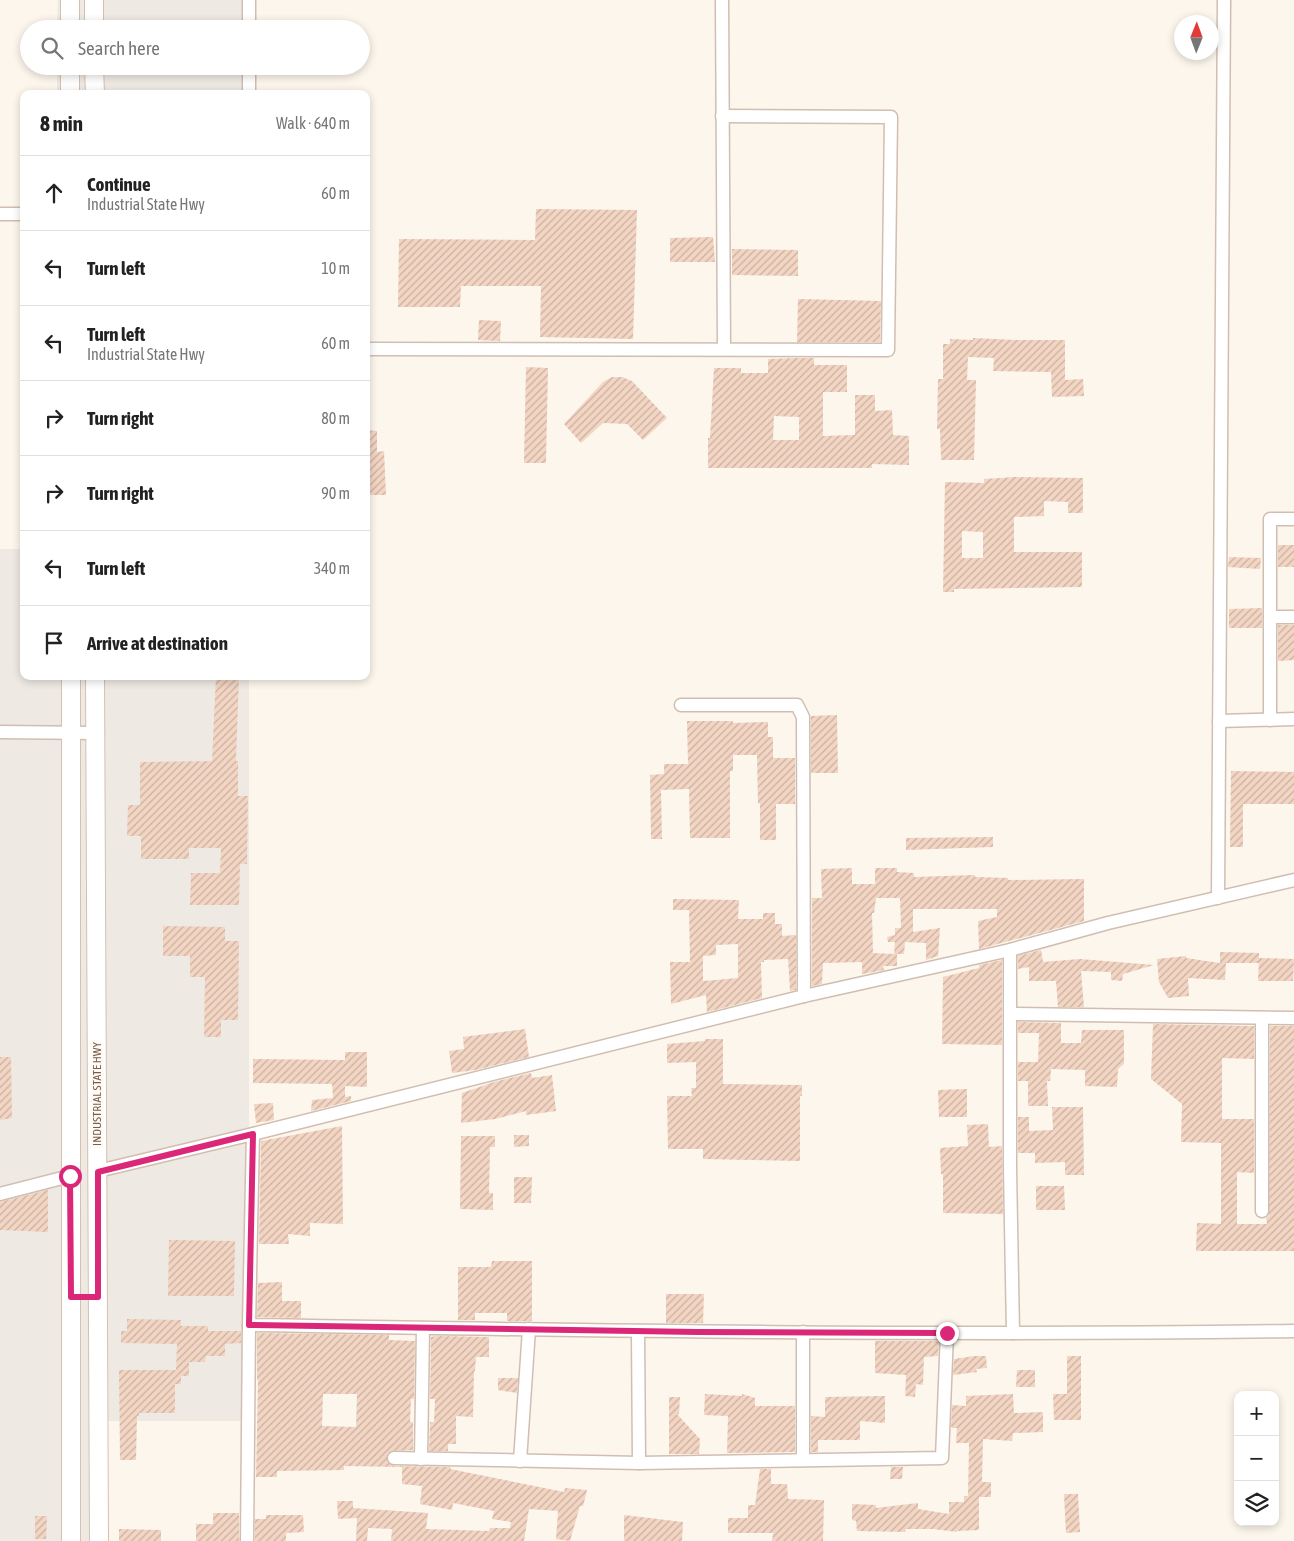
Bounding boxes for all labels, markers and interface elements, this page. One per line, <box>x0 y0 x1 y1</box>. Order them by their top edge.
north arrow <box>1174 15 1219 60</box>
search box <box>20 20 370 75</box>
icon: search <box>38 34 66 62</box>
text: Search here <box>78 37 160 59</box>
text: 8 min <box>40 111 83 135</box>
text: Walk · 640 m <box>276 114 350 132</box>
text: Continue <box>87 173 151 195</box>
icon: ahead <box>40 179 68 207</box>
text: 60 m <box>321 184 350 202</box>
text: Industrial State Hwy <box>87 195 205 213</box>
icon: left <box>40 254 68 282</box>
text: Turn left <box>87 257 145 279</box>
text: 10 m <box>321 259 350 277</box>
text: Turn left <box>87 323 145 345</box>
icon: left <box>40 329 68 357</box>
text: 60 m <box>321 334 350 352</box>
text: Industrial State Hwy <box>87 345 205 363</box>
icon: right <box>40 404 68 432</box>
text: Turn right <box>87 407 154 429</box>
text: 80 m <box>321 409 350 427</box>
icon: right <box>40 479 68 507</box>
text: Turn right <box>87 482 154 504</box>
text: 90 m <box>321 484 350 502</box>
icon: left <box>40 554 68 582</box>
text: Turn left <box>87 557 145 579</box>
text: 340 m <box>314 559 350 577</box>
icon: arrive <box>40 629 68 657</box>
text: Arrive at destination <box>87 632 228 654</box>
street label: INDUSTRIAL STATE HWY <box>90 1041 104 1146</box>
route start <box>59 1165 82 1188</box>
route end <box>936 1322 959 1345</box>
map controls <box>1234 1391 1279 1526</box>
button: + <box>1234 1391 1279 1436</box>
button: − <box>1234 1436 1279 1481</box>
button: layers <box>1234 1481 1279 1526</box>

